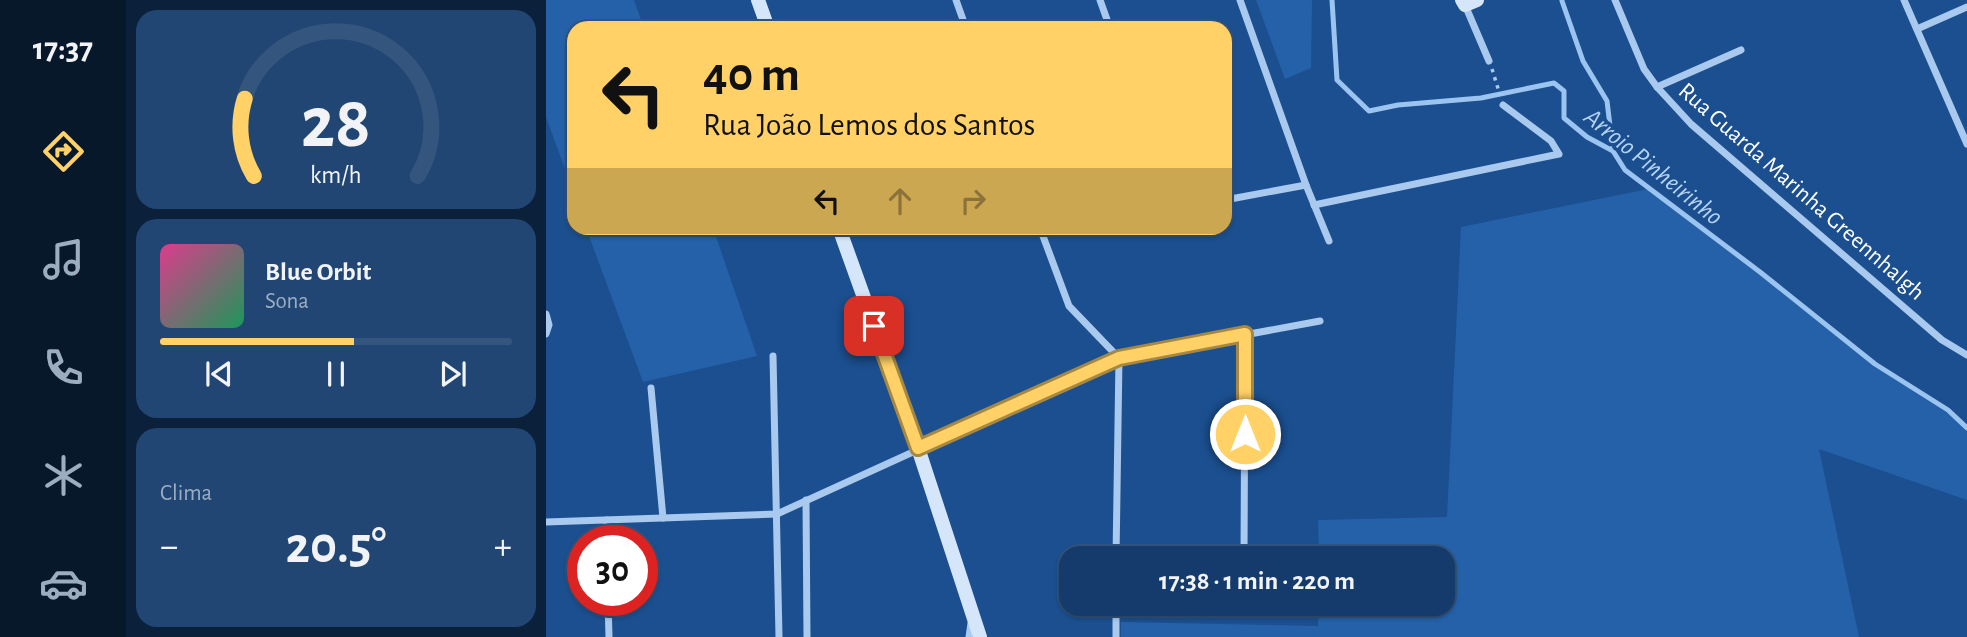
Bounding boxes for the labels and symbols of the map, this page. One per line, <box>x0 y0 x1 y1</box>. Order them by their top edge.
street label: Rua Guarda Marinha Greennhalgh <box>1674 79 1929 305</box>
water label: Arroio Pinheirinho <box>1579 103 1727 230</box>
pin <box>844 296 904 356</box>
position arrow <box>1208 397 1282 471</box>
speed limit sign: 30 <box>567 525 658 616</box>

